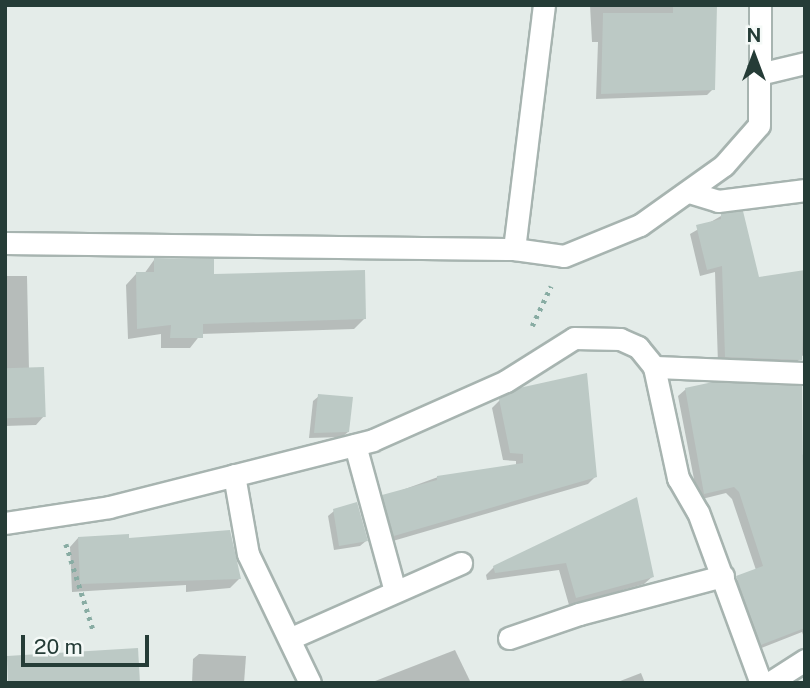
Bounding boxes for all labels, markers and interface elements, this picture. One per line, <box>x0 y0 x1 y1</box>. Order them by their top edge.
north arrow <box>719 21 789 91</box>
text: N <box>747 24 761 46</box>
scale bar <box>24 622 152 666</box>
text: 20 m <box>34 634 83 659</box>

